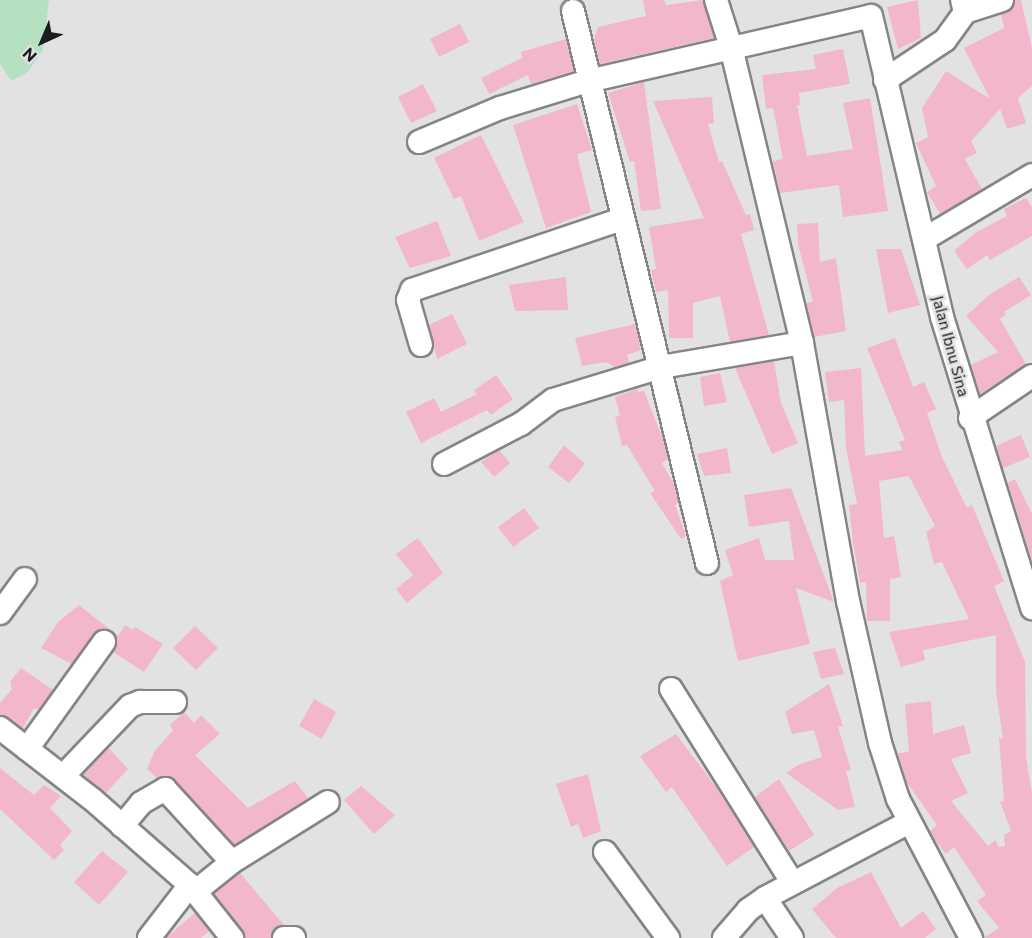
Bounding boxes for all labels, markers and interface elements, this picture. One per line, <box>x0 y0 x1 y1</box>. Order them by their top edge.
north arrow <box>12 12 72 72</box>
text: N <box>18 44 40 66</box>
street label: Jalan Ibnu Sina <box>928 293 974 399</box>

